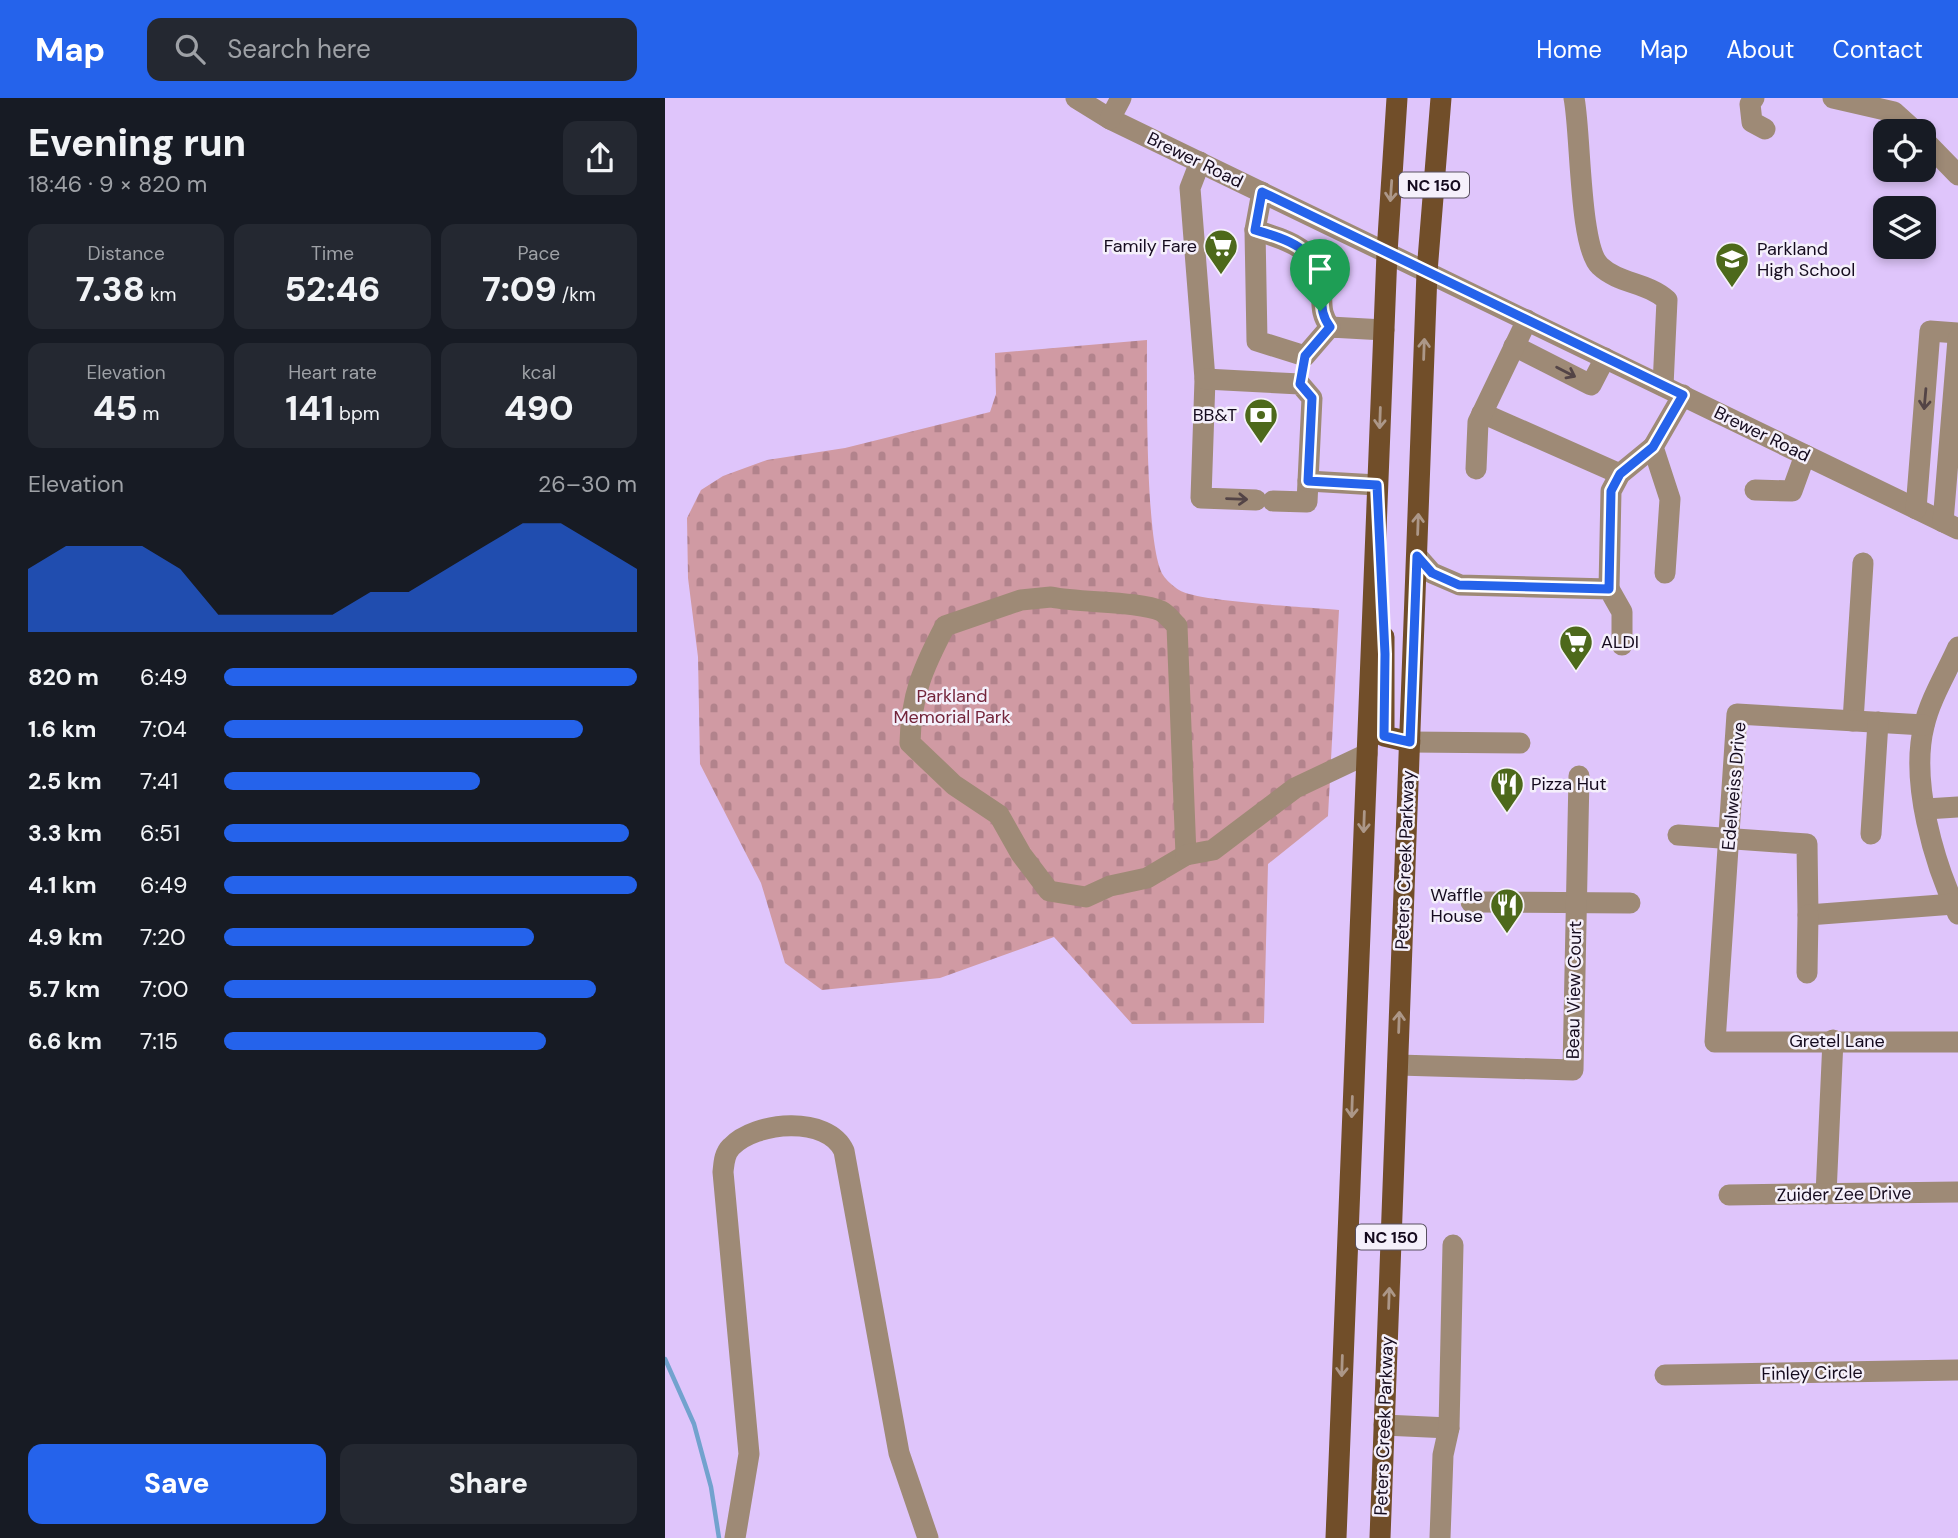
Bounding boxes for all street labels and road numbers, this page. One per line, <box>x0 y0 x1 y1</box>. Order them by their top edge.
street label: Brewer Road <box>1143 126 1247 194</box>
road number: NC 150 <box>1399 172 1469 198</box>
street label: Brewer Road <box>1710 400 1814 468</box>
street label: Edelweiss Drive <box>1716 721 1752 851</box>
street label: Peters Creek Parkway <box>1390 770 1420 950</box>
street label: Beau View Court <box>1561 921 1587 1059</box>
street label: Gretel Lane <box>1789 1029 1885 1053</box>
street label: Zuider Zee Drive <box>1776 1181 1912 1207</box>
road number: NC 150 <box>1356 1224 1426 1250</box>
street label: Peters Creek Parkway <box>1369 1336 1399 1516</box>
street label: Finley Circle <box>1761 1360 1863 1386</box>

